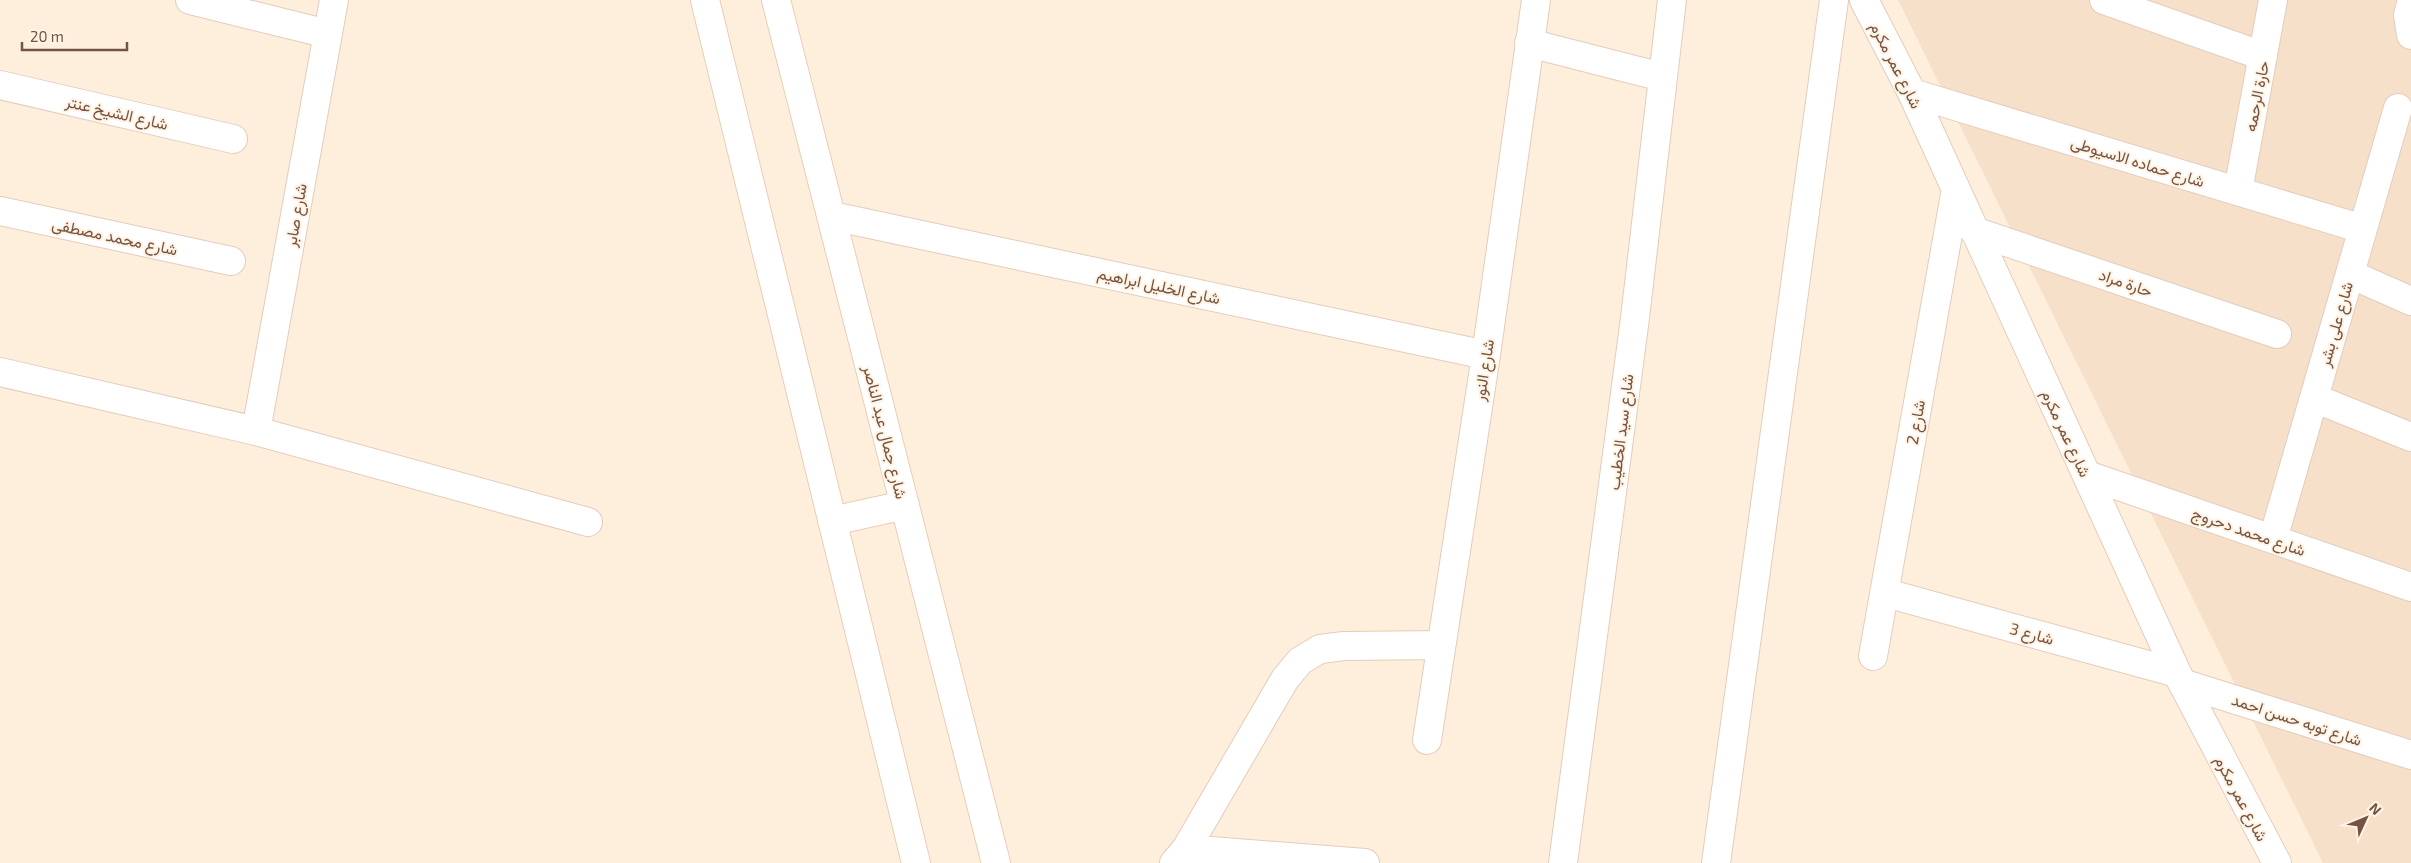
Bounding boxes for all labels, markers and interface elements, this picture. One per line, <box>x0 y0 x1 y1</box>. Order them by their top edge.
street label: شارع عمر مكرم <box>1864 19 1927 113</box>
scale bar <box>22 20 128 52</box>
text: 20 m <box>30 27 64 45</box>
street label: حارة الرحمه <box>2240 59 2274 133</box>
street label: شارع الشيخ عنتر <box>62 91 170 136</box>
street label: شارع حماده الاسيوطى <box>2068 132 2207 193</box>
street label: شارع صابر <box>280 182 313 250</box>
street label: شارع محمد مصطفى <box>50 213 180 262</box>
street label: شارع الخليل ابراهيم <box>1095 263 1222 310</box>
street label: حارة مراد <box>2096 264 2155 302</box>
street label: شارع على بشر <box>2314 279 2359 370</box>
street label: شارع النور <box>1469 338 1500 404</box>
street label: شارع جمال عبد الناصر <box>857 362 912 502</box>
street label: شارع سيد الخطيب <box>1603 373 1640 492</box>
street label: شارع عمر مكرم <box>2036 386 2096 481</box>
street label: شارع 2 <box>1902 398 1931 446</box>
street label: شارع محمد دحروج <box>2189 503 2308 562</box>
street label: شارع 3 <box>2007 618 2056 651</box>
street label: شارع توبه حسن احمد <box>2229 689 2365 752</box>
street label: شارع عمر مكرم <box>2209 752 2272 845</box>
north arrow <box>2341 793 2391 843</box>
text: N <box>2366 799 2385 818</box>

